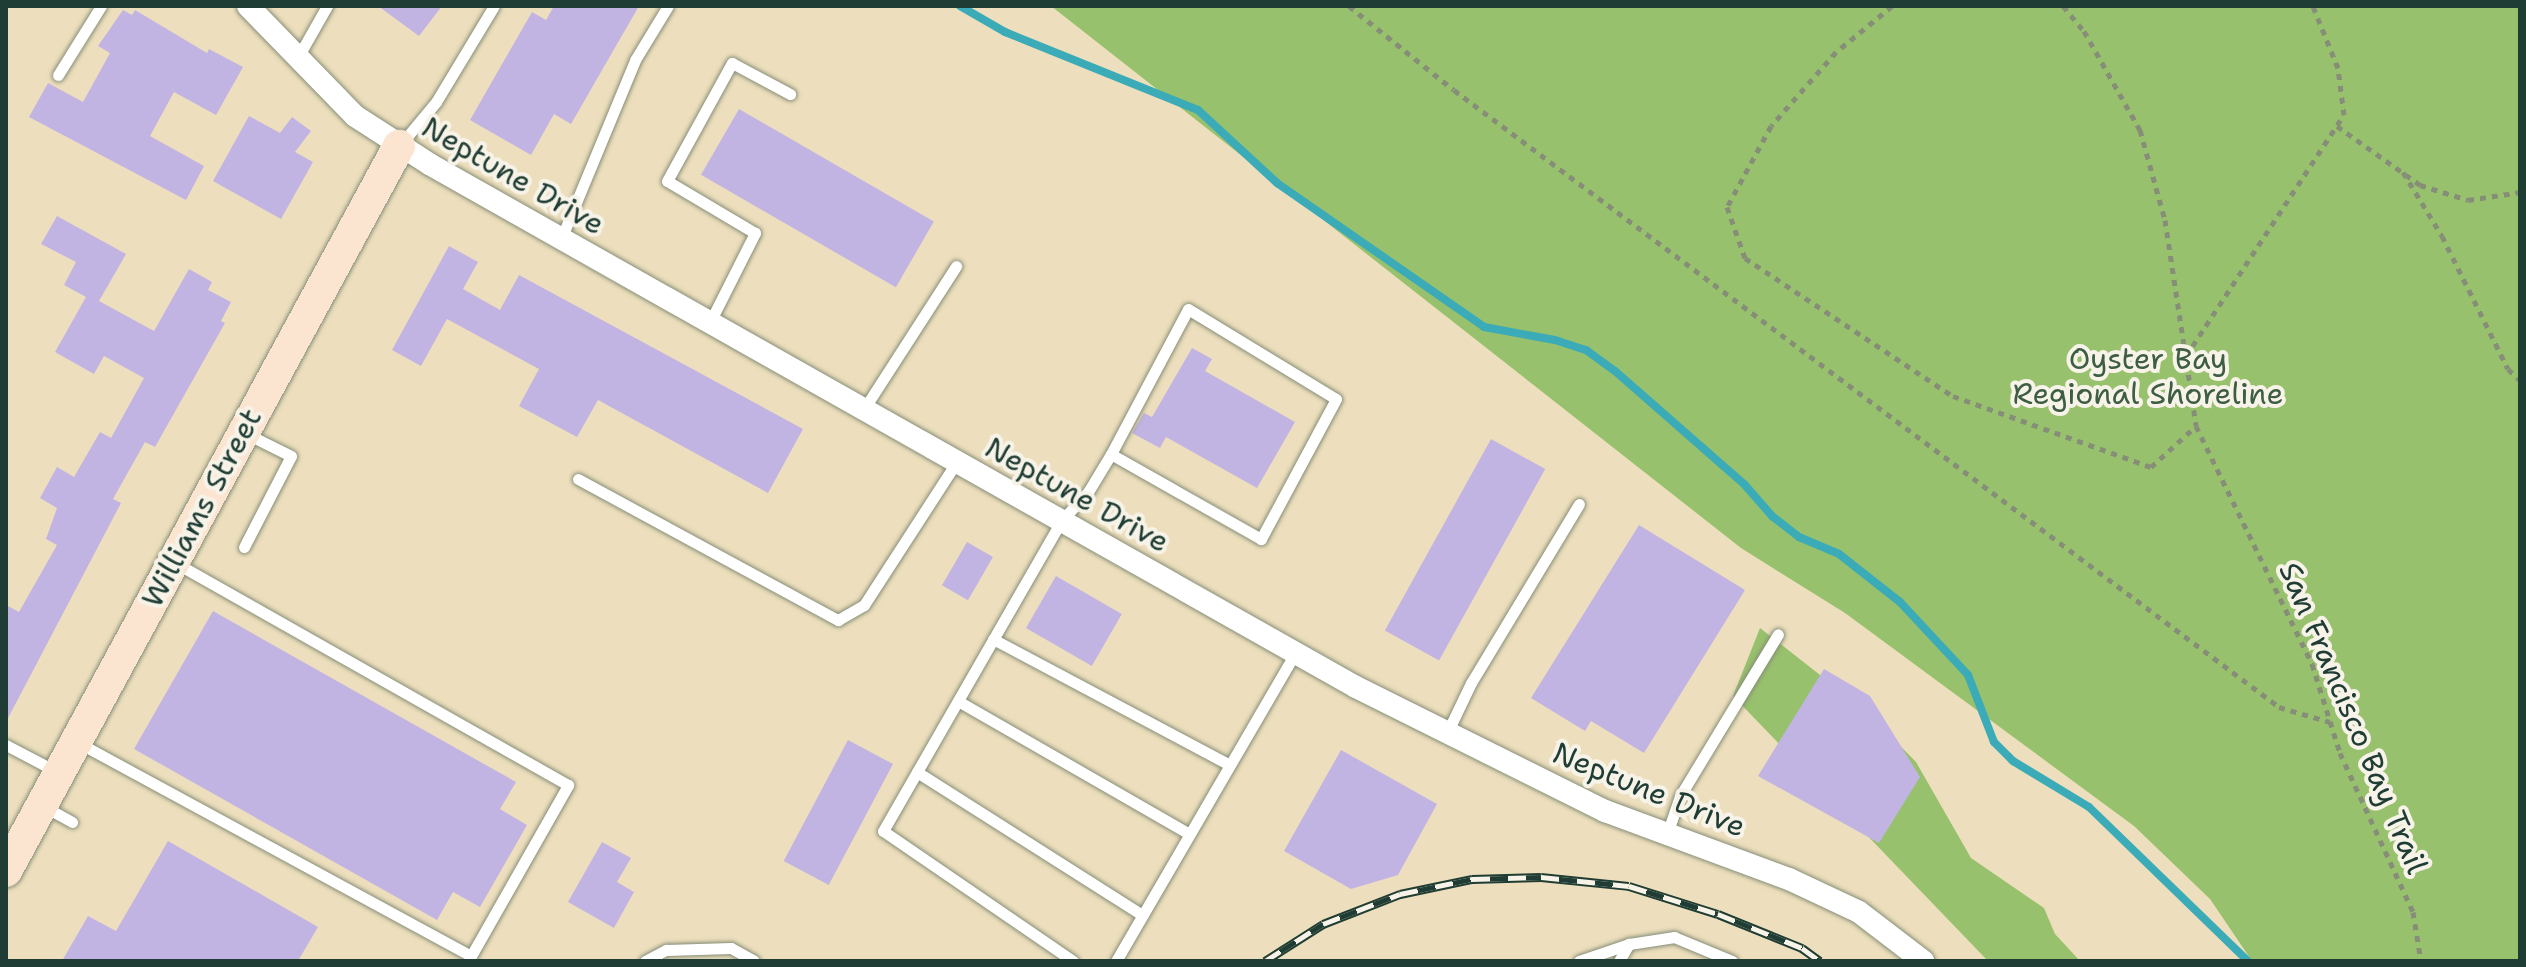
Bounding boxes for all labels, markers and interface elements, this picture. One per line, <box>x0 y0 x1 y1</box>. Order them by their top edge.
street label: Neptune Drive <box>415 109 611 243</box>
park label: Oyster Bay Regional Shoreline <box>2013 341 2283 412</box>
street label: Williams Street <box>134 402 270 614</box>
street label: Neptune Drive <box>979 430 1175 560</box>
street label: San Francisco Bay Trail <box>2271 557 2435 879</box>
street label: Neptune Drive <box>1547 735 1751 845</box>

